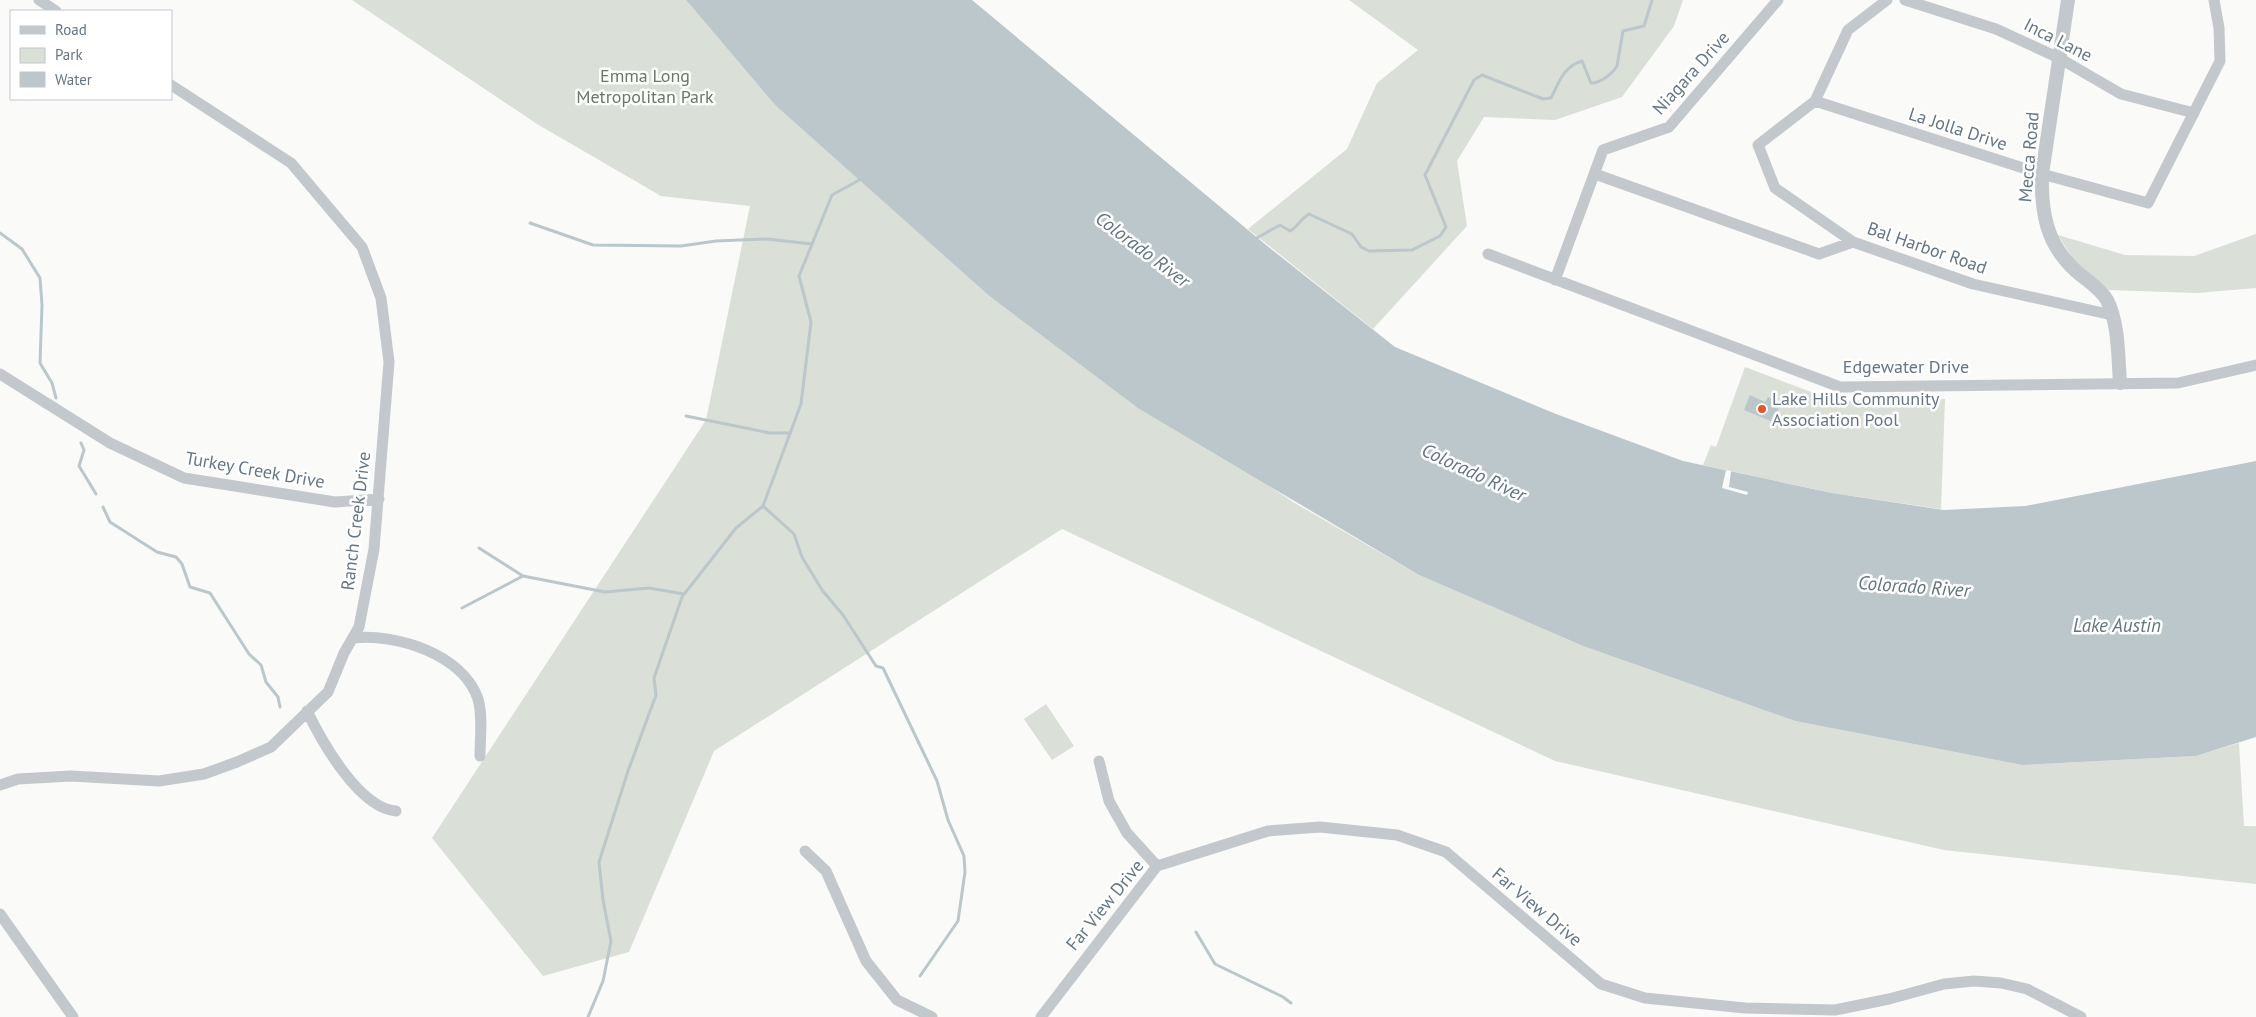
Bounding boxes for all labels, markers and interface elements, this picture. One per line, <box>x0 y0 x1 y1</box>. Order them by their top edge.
legend <box>10 10 172 100</box>
street label: Inca Lane <box>2020 13 2096 67</box>
text: Road <box>55 20 87 39</box>
street label: Niagara Drive <box>1647 26 1734 119</box>
text: Park <box>55 45 83 64</box>
park label: Emma Long Metropolitan Park <box>576 64 714 108</box>
text: Water <box>55 70 92 89</box>
street label: La Jolla Drive <box>1906 102 2010 155</box>
street label: Mecca Road <box>2013 111 2044 203</box>
water label: Colorado River <box>1091 206 1196 293</box>
street label: Bal Harbor Road <box>1864 216 1990 279</box>
street label: Edgewater Drive <box>1843 355 1969 378</box>
place label: Lake Hills Community Association Pool <box>1772 387 1940 431</box>
marker: Lake Hills Community Association Pool <box>1756 403 1768 415</box>
water label: Colorado River <box>1418 437 1531 507</box>
street label: Turkey Creek Drive <box>184 446 327 493</box>
street label: Ranch Creek Drive <box>336 450 375 592</box>
water label: Colorado River <box>1857 570 1972 602</box>
water label: Lake Austin <box>2073 613 2161 637</box>
street label: Far View Drive <box>1061 854 1148 955</box>
street label: Far View Drive <box>1488 862 1587 951</box>

